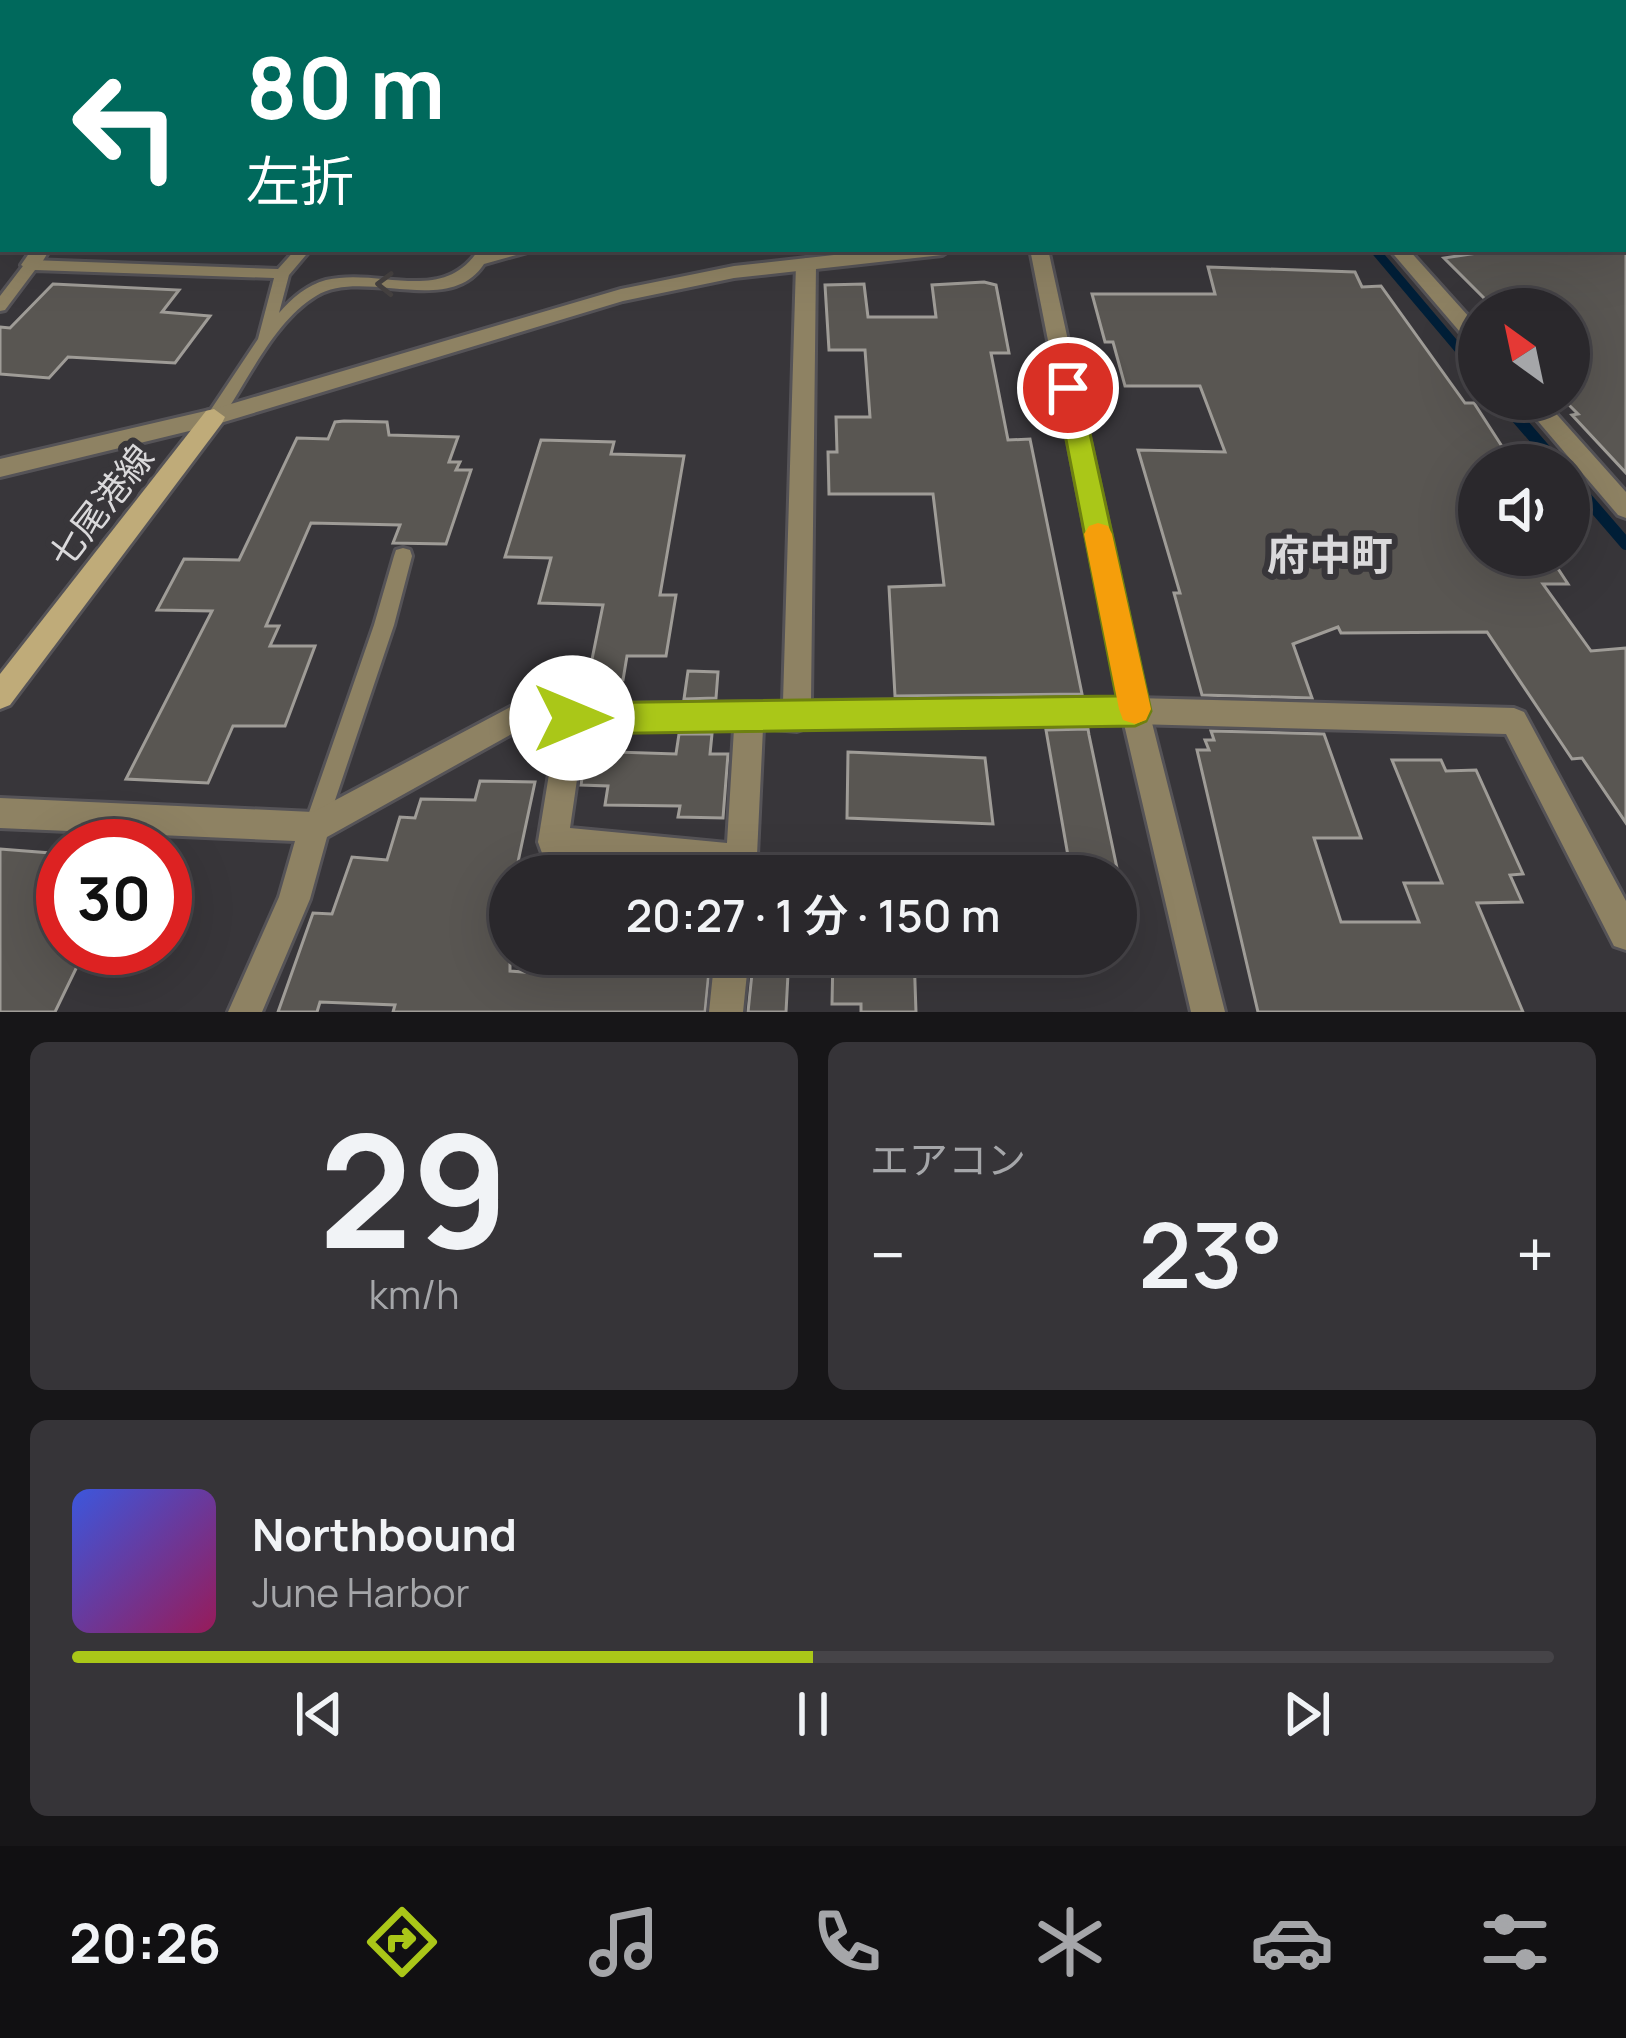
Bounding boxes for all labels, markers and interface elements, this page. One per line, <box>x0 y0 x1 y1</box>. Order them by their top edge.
text: 80 m <box>246 29 445 144</box>
icon: left <box>48 48 204 204</box>
text: 左折 <box>246 143 354 217</box>
one-way arrow <box>375 272 394 298</box>
north arrow <box>1458 288 1590 420</box>
map controls <box>1458 288 1590 576</box>
pin <box>1017 337 1119 439</box>
icon: arrive <box>1035 355 1101 421</box>
street label: 七尾港線 <box>37 434 164 578</box>
button: sound <box>1458 444 1590 576</box>
district label: 府中町 <box>1267 525 1393 583</box>
position arrow <box>509 655 635 781</box>
speed limit sign: 30 <box>36 819 192 975</box>
text: 20:27 · 1 分 · 150 m <box>626 884 1000 946</box>
text: 29 <box>319 1082 509 1295</box>
text: エアコン <box>870 1132 1026 1186</box>
text: 23° <box>1138 1192 1283 1315</box>
text: − <box>870 1209 906 1299</box>
text: + <box>1516 1209 1554 1299</box>
text: km/h <box>369 1267 459 1321</box>
text: Northbound <box>252 1503 517 1565</box>
text: June Harbor <box>252 1565 470 1619</box>
icon: previous <box>286 1681 352 1747</box>
icon: pause <box>780 1681 846 1747</box>
icon: next <box>1274 1681 1340 1747</box>
icon: directions <box>360 1900 444 1984</box>
icon: music <box>582 1900 666 1984</box>
icon: phone <box>805 1900 889 1984</box>
icon: climate <box>1028 1900 1112 1984</box>
icon: car <box>1250 1900 1334 1984</box>
icon: filters <box>1473 1900 1557 1984</box>
text: 20:26 <box>69 1905 221 1979</box>

